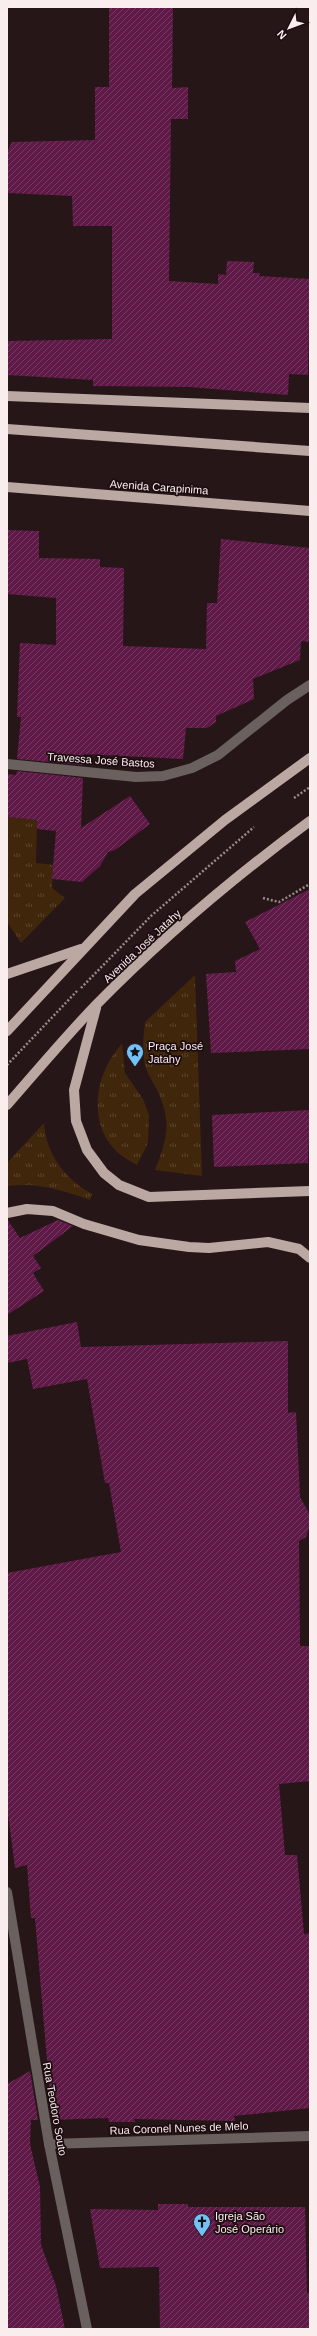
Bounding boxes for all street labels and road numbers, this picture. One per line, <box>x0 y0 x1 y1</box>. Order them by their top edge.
street label: Avenida Carapinima <box>109 478 210 496</box>
street label: Travessa José Bastos <box>47 750 156 770</box>
street label: Avenida José Jatahy <box>101 907 184 985</box>
street label: Rua Teodoro Souto <box>41 2061 69 2157</box>
street label: Rua Coronel Nunes de Melo <box>109 2120 249 2136</box>

